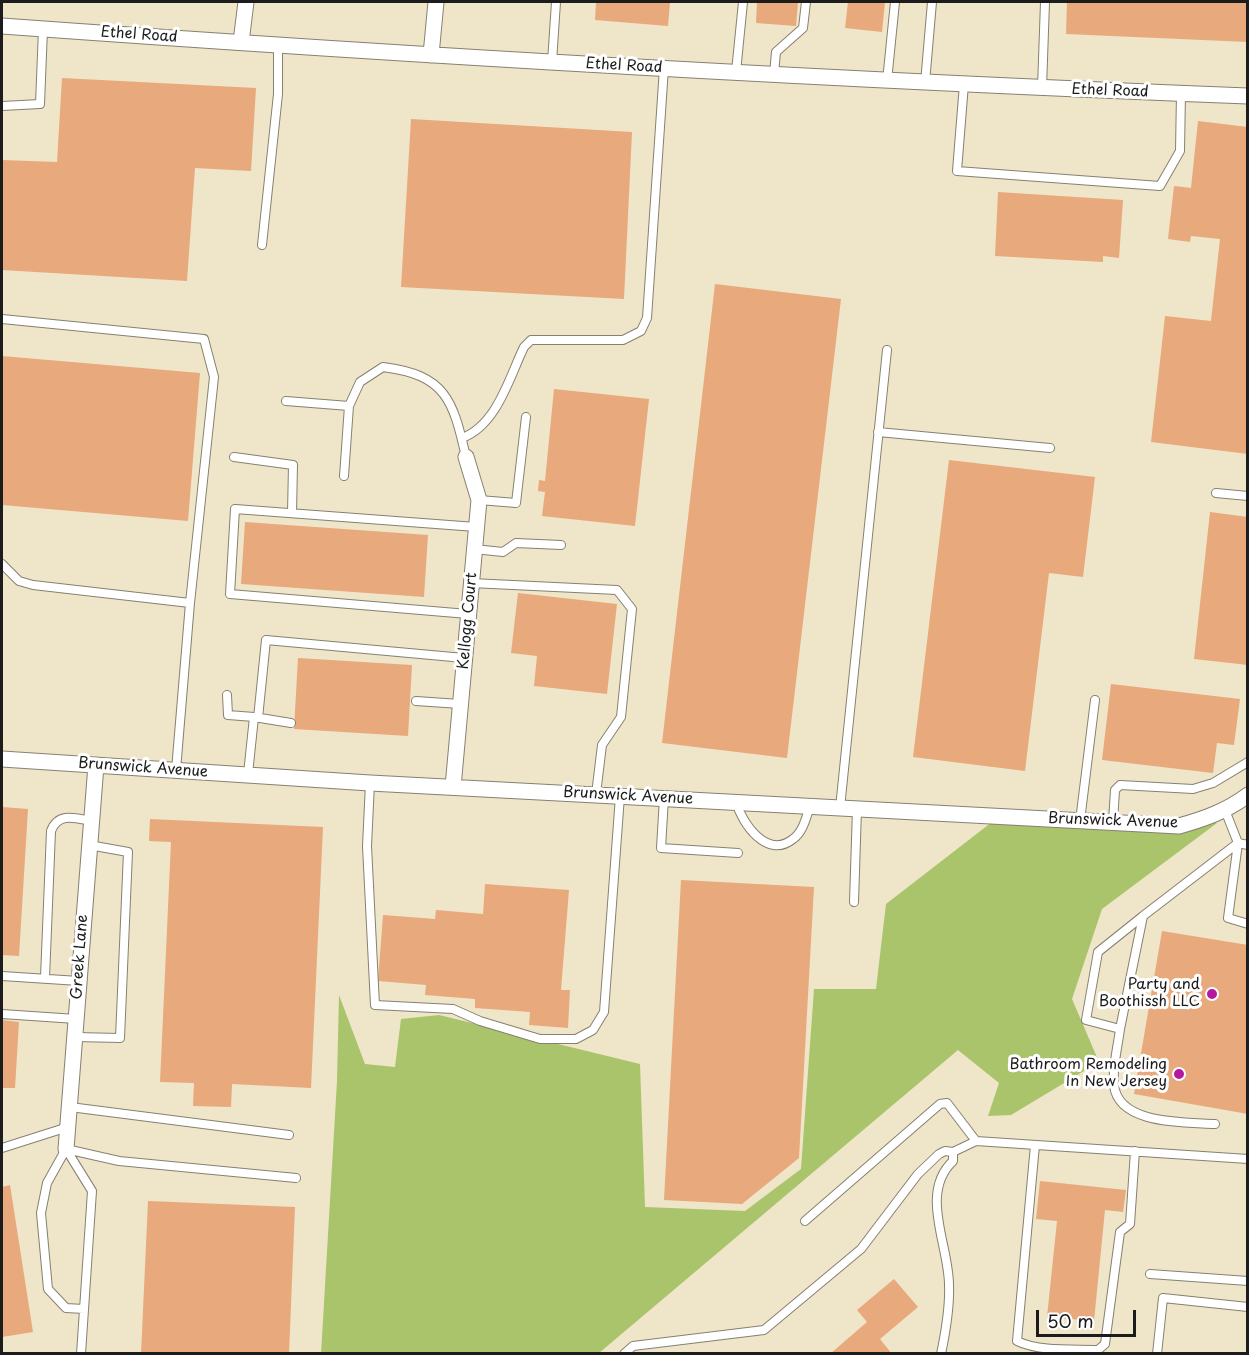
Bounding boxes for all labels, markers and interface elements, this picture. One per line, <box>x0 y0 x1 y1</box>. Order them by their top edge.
street label: Ethel Road <box>100 23 178 47</box>
street label: Ethel Road <box>585 55 663 77</box>
street label: Ethel Road <box>1071 81 1149 101</box>
street label: Kellogg Court <box>455 572 481 670</box>
street label: Brunswick Avenue <box>77 754 209 782</box>
street label: Brunswick Avenue <box>563 784 693 808</box>
street label: Brunswick Avenue <box>1048 810 1178 832</box>
street label: Greek Lane <box>68 914 92 1000</box>
place label: Party and Boothissh LLC <box>1099 976 1200 1011</box>
marker: Party and Boothissh LLC <box>1205 987 1219 1001</box>
place label: Bathroom Remodeling In New Jersey <box>1010 1056 1167 1091</box>
marker: Bathroom Remodeling In New Jersey <box>1172 1067 1186 1081</box>
scale bar <box>1039 1298 1140 1336</box>
text: 50 m <box>1047 1307 1094 1334</box>

